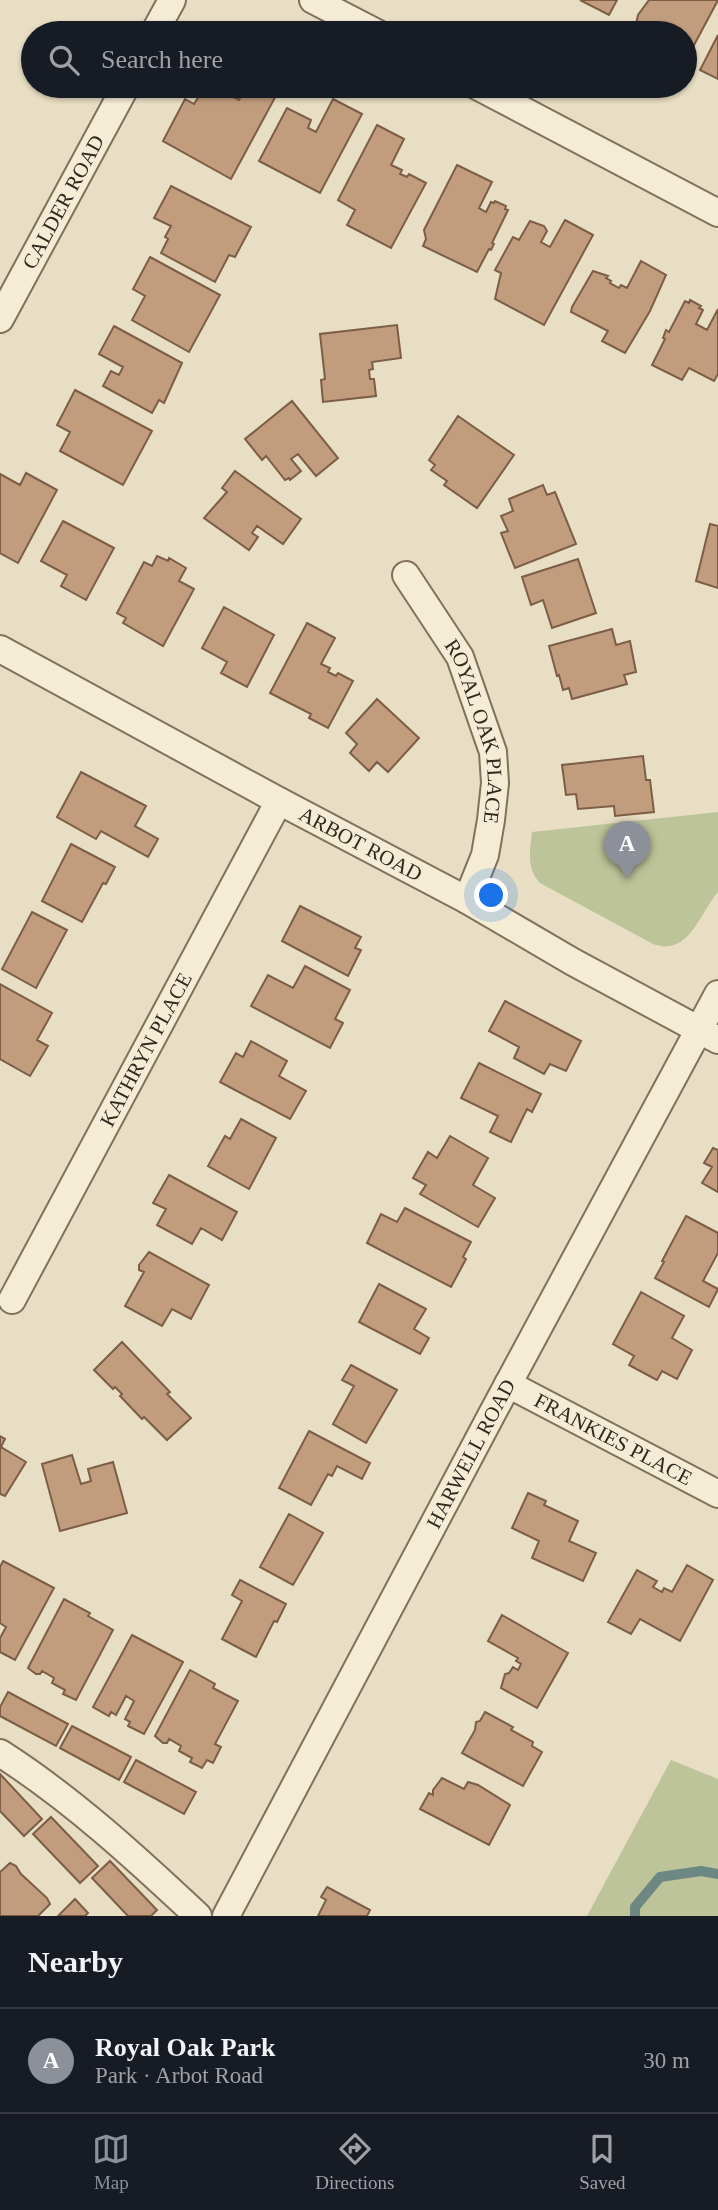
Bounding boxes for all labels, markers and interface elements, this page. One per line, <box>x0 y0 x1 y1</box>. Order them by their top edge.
search box <box>21 21 697 98</box>
icon: search <box>45 41 83 79</box>
text: Search here <box>101 45 223 74</box>
street label: CALDER ROAD <box>17 131 109 273</box>
street label: ROYAL OAK PLACE <box>439 634 507 825</box>
street label: ARBOT ROAD <box>295 802 426 886</box>
pin: A <box>604 821 650 879</box>
your location <box>474 878 508 912</box>
street label: KATHRYN PLACE <box>95 969 197 1131</box>
street label: HARWELL ROAD <box>421 1375 520 1533</box>
street label: FRANKIES PLACE <box>531 1388 696 1490</box>
text: Nearby <box>28 1945 123 1978</box>
text: Royal Oak Park <box>95 2033 276 2062</box>
text: A <box>43 2048 59 2073</box>
text: 30 m <box>643 2048 690 2073</box>
text: Park · Arbot Road <box>95 2063 263 2088</box>
tab: Map <box>92 2130 130 2194</box>
tab: Directions <box>315 2130 394 2194</box>
tab: Saved <box>579 2130 626 2194</box>

